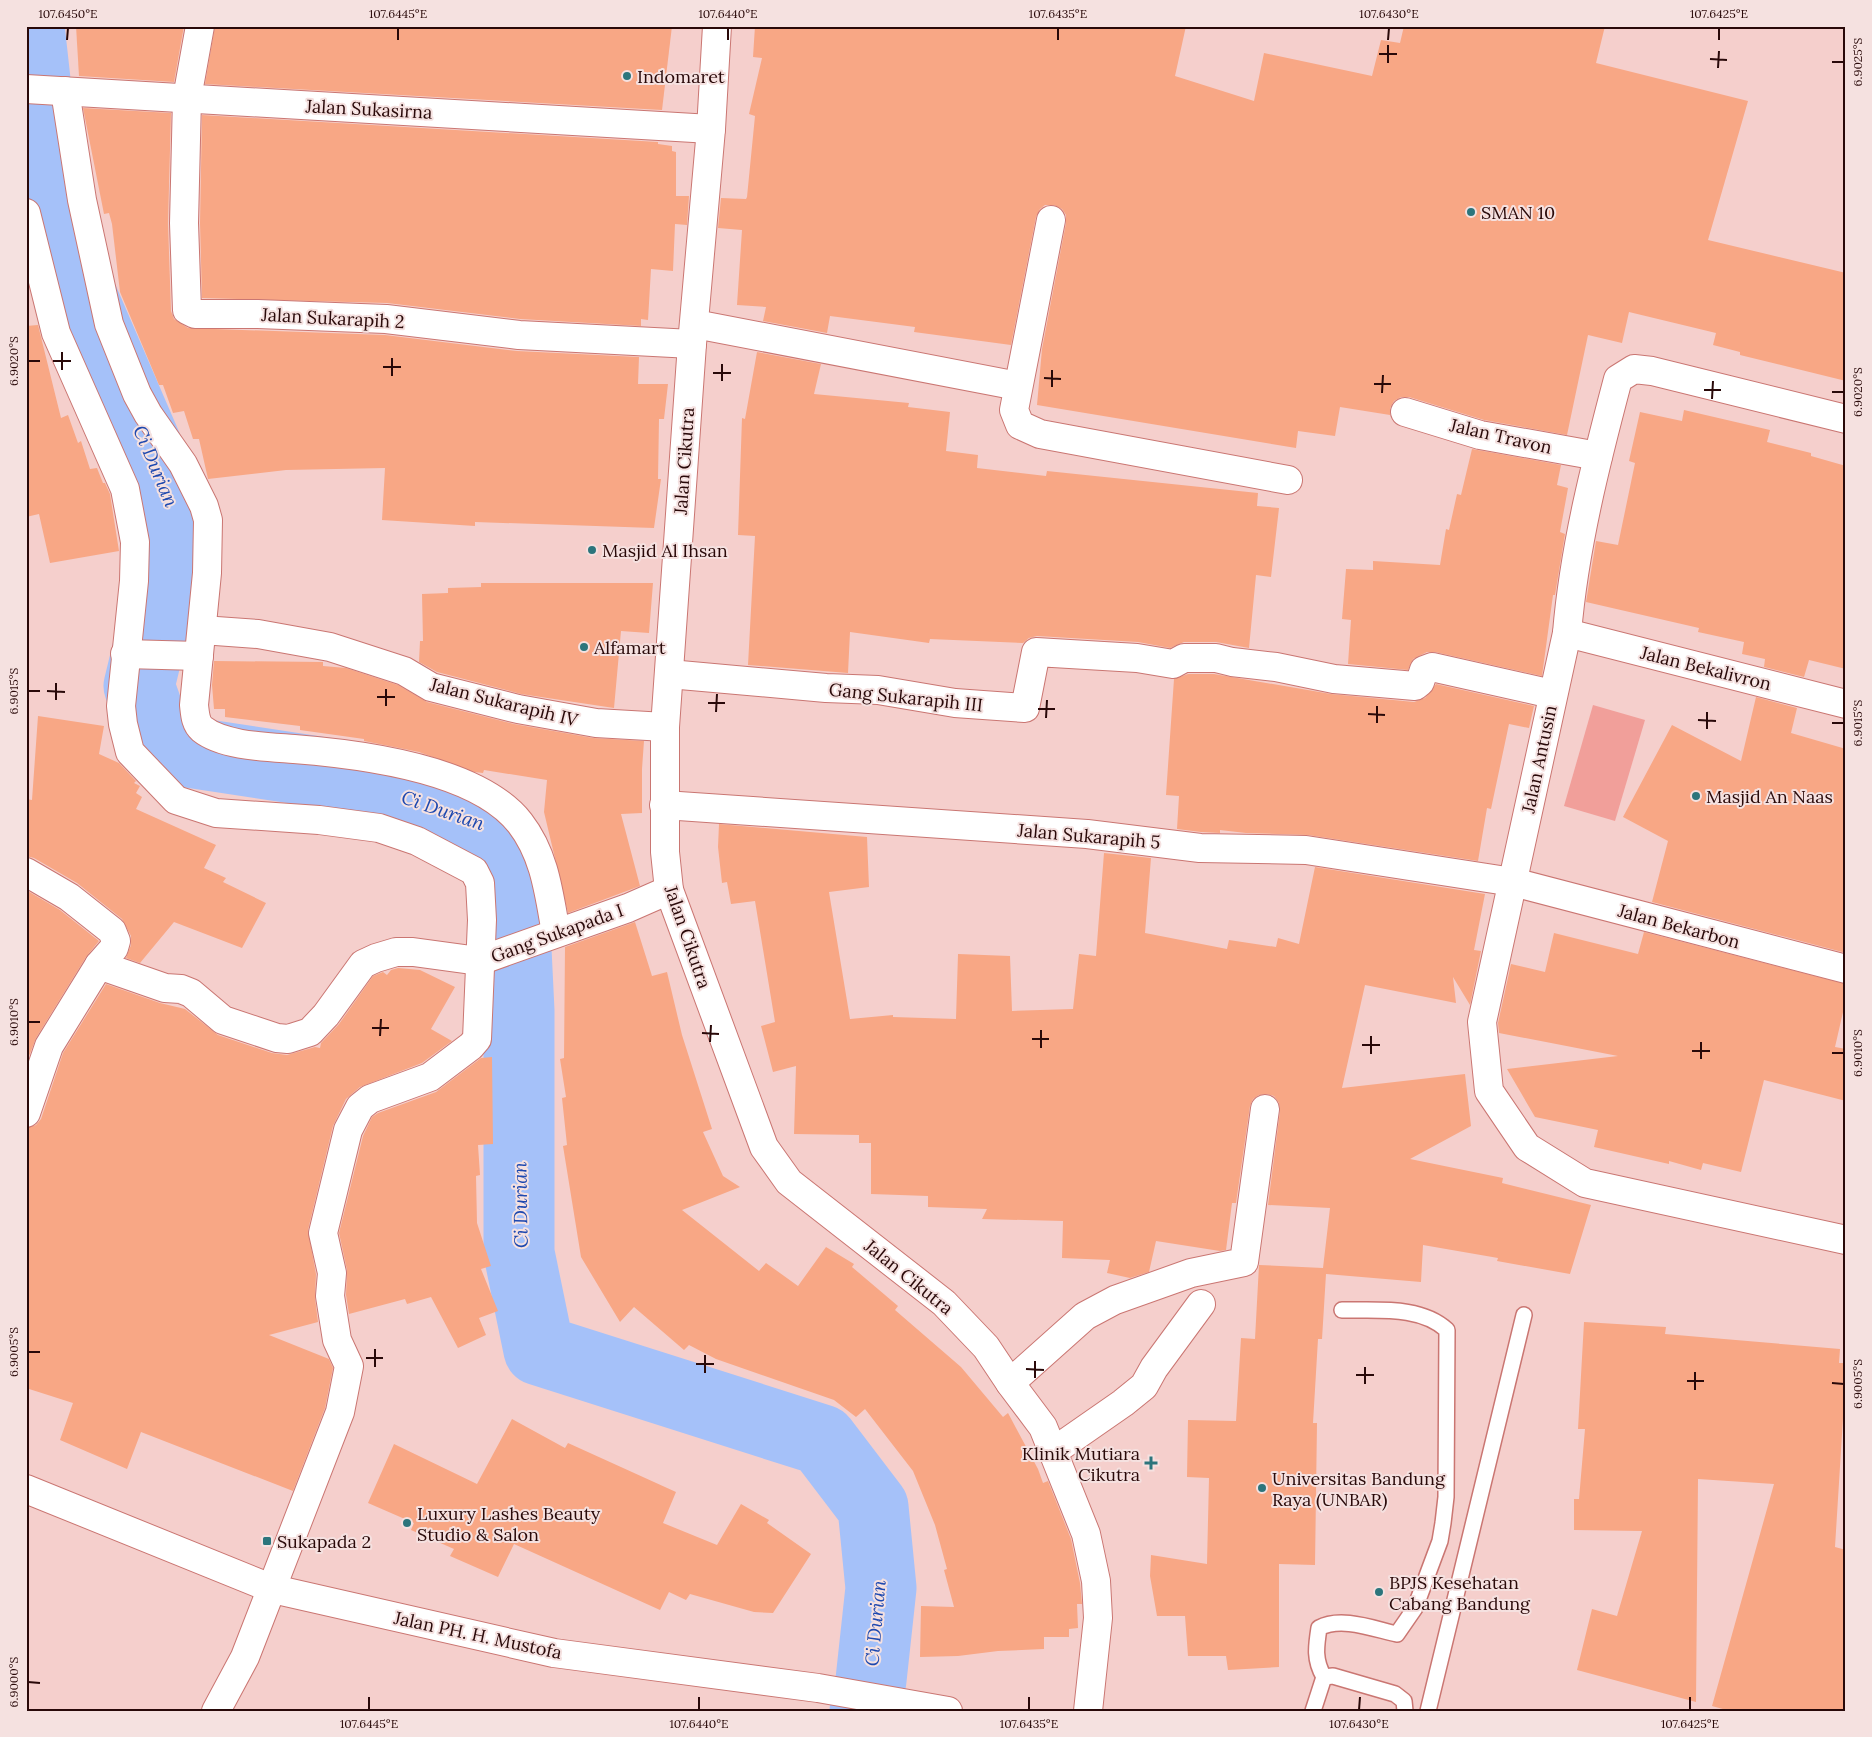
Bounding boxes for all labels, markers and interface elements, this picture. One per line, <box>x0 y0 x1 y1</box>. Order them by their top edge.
text: 107.6450°E <box>38 6 98 21</box>
text: 107.6445°E <box>369 6 427 21</box>
text: 107.6440°E <box>698 6 758 21</box>
text: 107.6435°E <box>1029 6 1087 21</box>
text: 107.6430°E <box>1359 6 1419 21</box>
text: 107.6425°E <box>1690 6 1748 21</box>
text: 6.9025°S <box>1850 37 1865 86</box>
place label: Indomaret <box>637 65 725 88</box>
marker: Indomaret <box>621 70 633 82</box>
street label: Jalan Sukasirna <box>304 94 433 124</box>
place label: SMAN 10 <box>1481 201 1555 224</box>
marker: SMAN 10 <box>1465 206 1477 218</box>
street label: Jalan Sukarapih 2 <box>260 303 405 333</box>
text: 6.9020°S <box>6 336 21 386</box>
text: 6.9020°S <box>1850 367 1865 417</box>
street label: Jalan Cikutra <box>669 407 699 516</box>
street label: Jalan Travon <box>1447 413 1554 459</box>
water label: Ci Durian <box>128 422 184 511</box>
place label: Masjid Al Ihsan <box>602 539 728 562</box>
marker: Masjid Al Ihsan <box>586 544 598 556</box>
place label: Alfamart <box>593 636 666 659</box>
street label: Jalan Bekalivron <box>1637 640 1774 695</box>
marker: Alfamart <box>578 641 590 653</box>
text: 6.9015°S <box>6 667 21 714</box>
street label: Jalan Sukarapih IV <box>427 672 581 732</box>
street label: Gang Sukarapih III <box>828 677 984 717</box>
text: 6.9015°S <box>1850 699 1865 746</box>
street label: Jalan Antusin <box>1516 703 1562 816</box>
water label: Ci Durian <box>398 785 488 836</box>
place label: Masjid An Naas <box>1706 785 1833 808</box>
marker: Masjid An Naas <box>1690 790 1702 802</box>
street label: Jalan Sukarapih 5 <box>1016 818 1161 854</box>
street label: Jalan Cikutra <box>659 881 716 992</box>
street label: Gang Sukapada I <box>488 898 626 968</box>
street label: Jalan Bekarbon <box>1615 898 1742 953</box>
text: 6.9010°S <box>6 998 21 1046</box>
text: 6.9010°S <box>1850 1029 1865 1077</box>
water label: Ci Durian <box>507 1161 533 1248</box>
street label: Jalan Cikutra <box>859 1234 958 1320</box>
text: 6.9005°S <box>6 1327 21 1377</box>
text: 6.9005°S <box>1850 1359 1865 1409</box>
place label: Klinik Mutiara Cikutra <box>1022 1442 1140 1486</box>
marker: Klinik Mutiara Cikutra <box>1144 1456 1158 1470</box>
place label: Universitas Bandung Raya (UNBAR) <box>1272 1467 1446 1511</box>
marker: Universitas Bandung Raya (UNBAR) <box>1256 1482 1268 1494</box>
place label: Luxury Lashes Beauty Studio & Salon <box>417 1502 601 1546</box>
marker: Luxury Lashes Beauty Studio & Salon <box>401 1517 413 1529</box>
place label: Sukapada 2 <box>277 1530 371 1553</box>
marker: Sukapada 2 <box>261 1535 273 1547</box>
place label: BPJS Kesehatan Cabang Bandung <box>1389 1571 1531 1615</box>
water label: Ci Durian <box>859 1579 891 1667</box>
marker: BPJS Kesehatan Cabang Bandung <box>1373 1586 1385 1598</box>
street label: Jalan PH. H. Mustofa <box>391 1606 564 1664</box>
text: 6.9000°S <box>6 1656 21 1707</box>
text: 107.6445°E <box>340 1716 398 1731</box>
text: 107.6440°E <box>669 1716 729 1731</box>
text: 107.6435°E <box>1000 1716 1058 1731</box>
text: 107.6430°E <box>1329 1716 1389 1731</box>
text: 107.6425°E <box>1661 1716 1719 1731</box>

